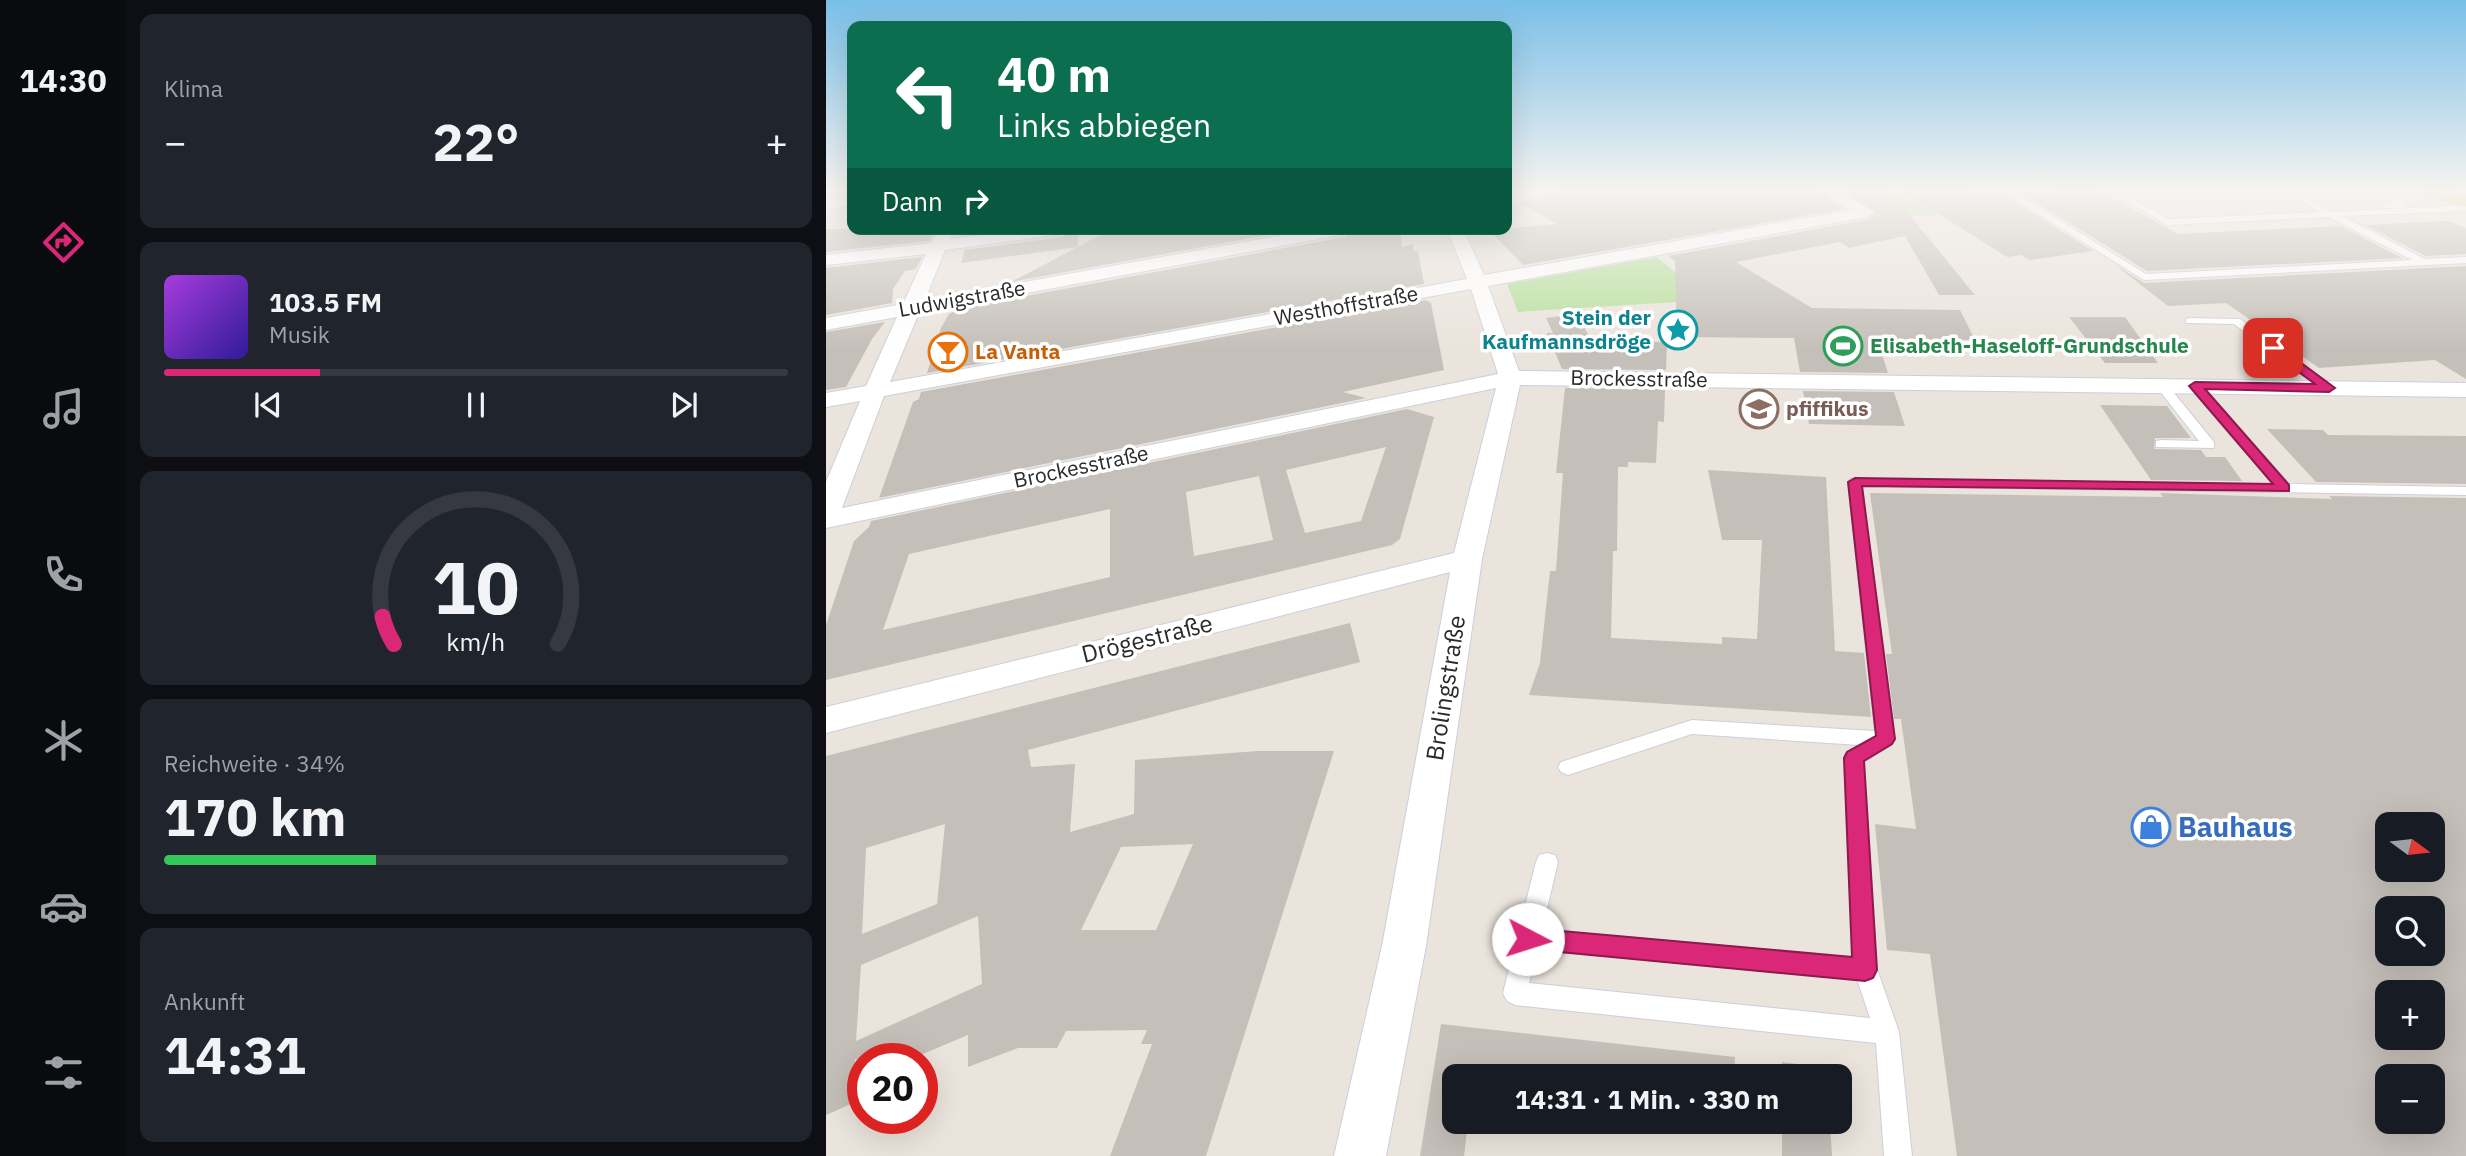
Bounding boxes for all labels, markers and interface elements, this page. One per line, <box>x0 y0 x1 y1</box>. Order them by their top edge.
text: 40 m <box>997 42 1111 105</box>
icon: left <box>882 49 973 140</box>
text: 14:30 <box>19 59 107 101</box>
text: Klima <box>164 73 223 103</box>
text: Links abbiegen <box>997 104 1211 146</box>
text: 22° <box>433 108 519 175</box>
text: − <box>164 117 187 166</box>
text: + <box>765 117 788 166</box>
icon: right <box>957 182 995 220</box>
text: Dann <box>882 184 943 218</box>
icon: directions <box>39 218 88 267</box>
street label: Ludwigstraße <box>896 273 1027 323</box>
street label: Westhoffstraße <box>1272 279 1420 331</box>
text: 103.5 FM <box>269 285 382 319</box>
place label: Stein der Kaufmannsdröge <box>1482 303 1652 355</box>
place icon: Stein der Kaufmannsdröge <box>1657 309 1699 351</box>
pin <box>2243 318 2303 378</box>
text: Musik <box>269 319 330 349</box>
sports icon: Elisabeth-Haseloff-Grundschule <box>1822 325 1864 367</box>
icon: arrive <box>2254 329 2292 367</box>
bar icon: La Vanta <box>927 331 969 373</box>
place label: Elisabeth-Haseloff-Grundschule <box>1870 331 2189 359</box>
place label: La Vanta <box>975 337 1060 365</box>
street label: Brockesstraße <box>1570 363 1708 393</box>
icon: music <box>39 384 88 433</box>
icon: previous <box>249 386 287 424</box>
icon: pause <box>457 386 495 424</box>
icon: next <box>665 386 703 424</box>
school or university icon: pfiffikus <box>1738 388 1780 430</box>
place label: pfiffikus <box>1786 394 1869 422</box>
street label: Brockesstraße <box>1011 438 1151 494</box>
text: 10 <box>432 539 520 634</box>
icon: phone <box>39 550 88 599</box>
street label: Drögestraße <box>1078 606 1216 670</box>
street label: Brolingstraße <box>1418 613 1472 763</box>
text: km/h <box>447 625 505 658</box>
icon: climate <box>39 716 88 765</box>
text: Reichweite · 34% <box>164 748 345 778</box>
text: 170 km <box>164 783 346 850</box>
shop icon: Bauhaus <box>2130 806 2172 848</box>
place label: Bauhaus <box>2178 808 2293 845</box>
north arrow <box>2375 812 2445 882</box>
map controls <box>2375 812 2445 1134</box>
icon: car <box>39 882 88 931</box>
button: search <box>2375 896 2445 966</box>
position arrow <box>1491 902 1565 976</box>
button: + <box>2375 980 2445 1050</box>
text: Ankunft <box>164 986 245 1016</box>
text: 14:31 <box>164 1021 306 1088</box>
speed limit sign: 20 <box>847 1043 938 1134</box>
icon: filters <box>39 1048 88 1097</box>
button: − <box>2375 1064 2445 1134</box>
text: 14:31 · 1 Min. · 330 m <box>1515 1082 1779 1116</box>

